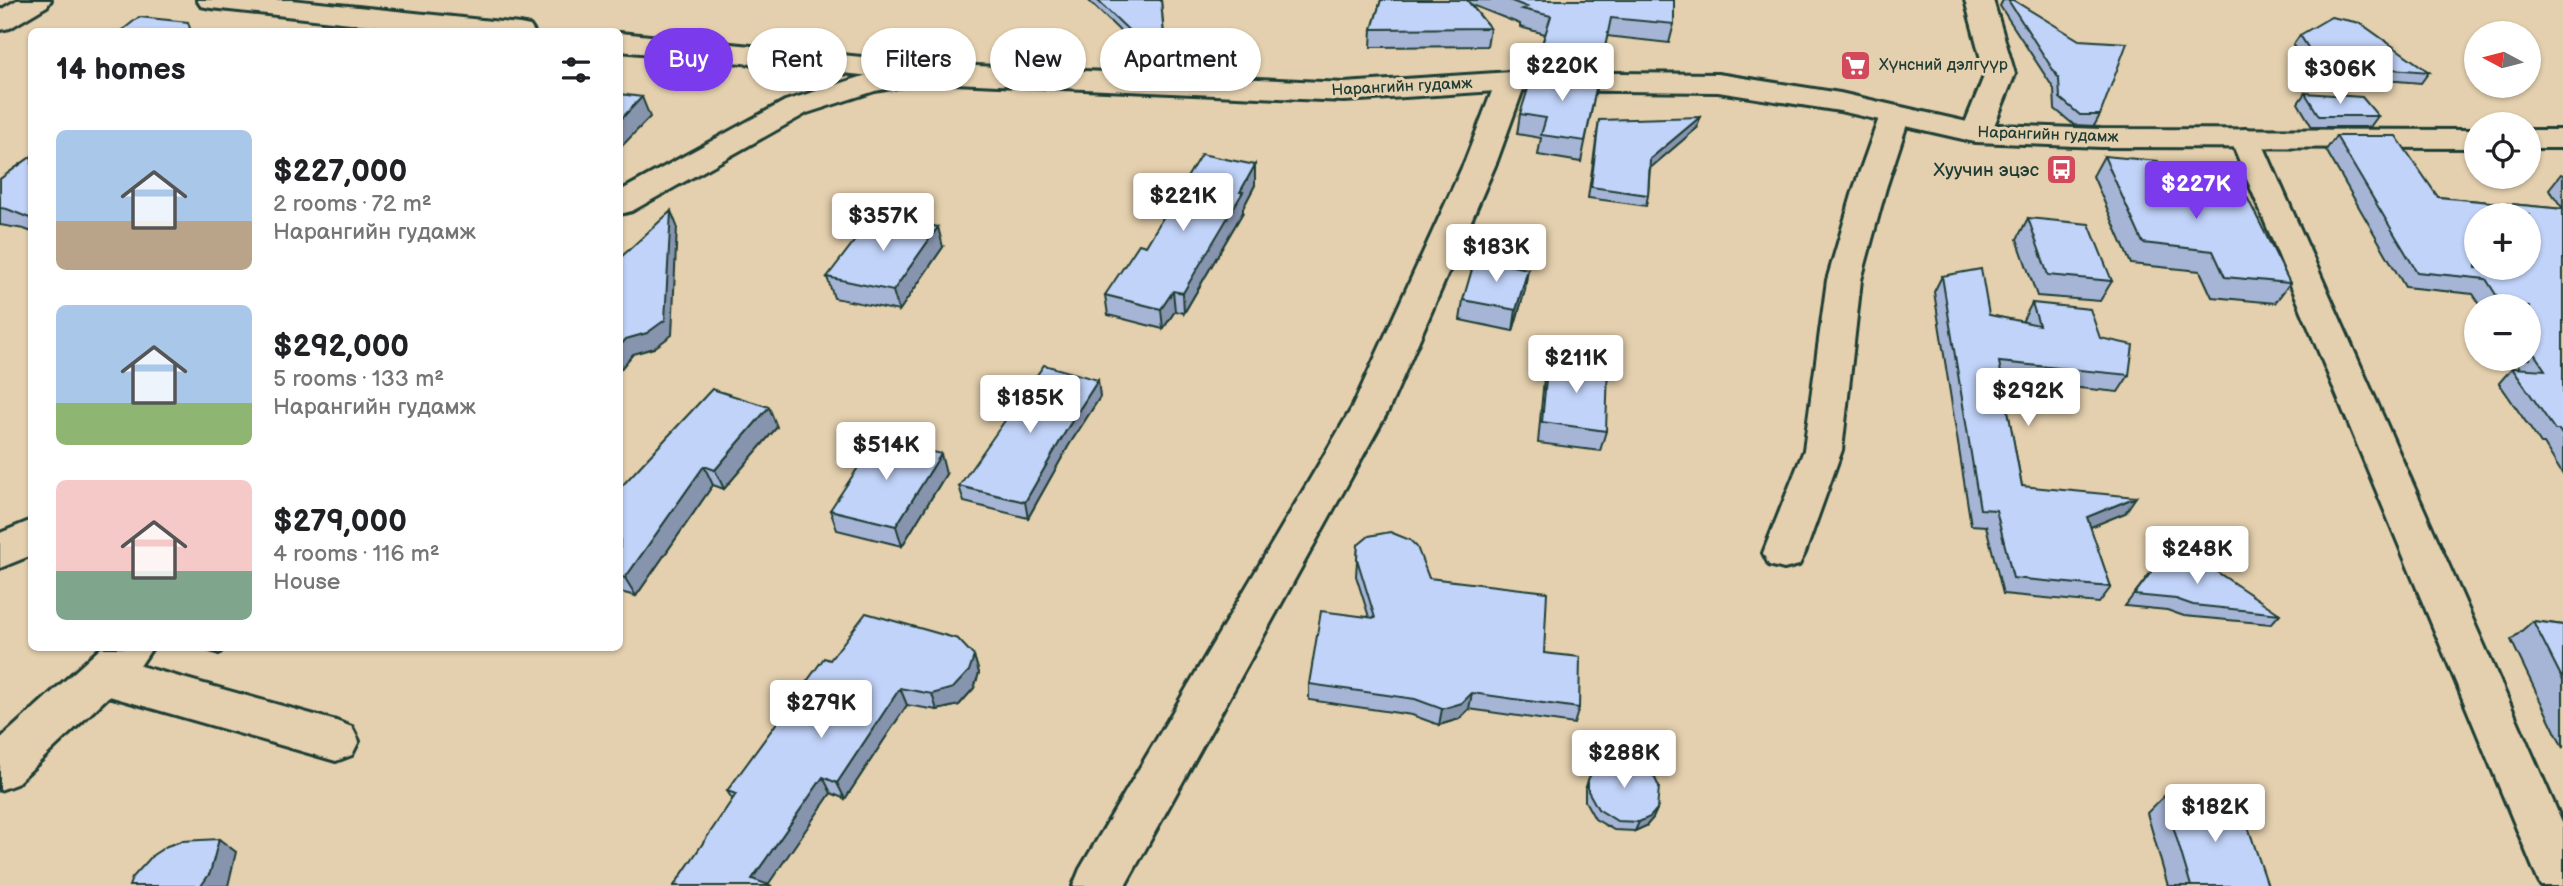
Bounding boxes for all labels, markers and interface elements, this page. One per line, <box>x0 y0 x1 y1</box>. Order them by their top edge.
north arrow <box>2464 21 2541 98</box>
map controls <box>2464 21 2541 371</box>
chip: Buy <box>644 28 733 91</box>
chip: Rent <box>747 28 847 91</box>
chip: Filters <box>861 28 976 91</box>
chip: New <box>990 28 1086 91</box>
chip: Apartment <box>1100 28 1261 91</box>
pin: $220K <box>1513 43 1611 103</box>
pin: $306K <box>2291 46 2389 106</box>
supermarket icon: Хүнсний дэлгүүр <box>1839 48 1873 82</box>
icon: filters <box>557 51 595 89</box>
text: 14 homes <box>56 52 185 88</box>
text: $220K <box>1526 52 1598 80</box>
text: $306K <box>2304 55 2376 83</box>
place label: Хүнсний дэлгүүр <box>1879 56 2008 75</box>
street label: Нарангийн гудамж <box>1331 74 1474 100</box>
button: locate <box>2464 112 2541 189</box>
street label: Нарангийн гудамж <box>1977 123 2120 147</box>
bus stop icon: Хуучин эцэс <box>2045 153 2079 187</box>
text: $227,000 <box>273 154 407 190</box>
icon: home <box>112 158 196 242</box>
place label: Хуучин эцэс <box>1934 159 2040 182</box>
pin: $227K <box>2147 162 2245 221</box>
text: $227K <box>2161 170 2231 198</box>
pin: $221K <box>1134 174 1232 233</box>
text: $221K <box>1149 182 1217 210</box>
text: 2 rooms · 72 m² <box>273 190 432 218</box>
pin: $357K <box>834 194 932 253</box>
text: $357K <box>848 202 918 230</box>
button: + <box>2464 203 2541 280</box>
text: Нарангийн гудамж <box>273 218 476 246</box>
pin: $183K <box>1447 224 1545 284</box>
text: $183K <box>1462 233 1530 261</box>
button: − <box>2464 294 2541 371</box>
text: $292,000 <box>273 329 409 365</box>
icon: home <box>112 333 196 417</box>
pin: $211K <box>1527 336 1625 395</box>
text: $211K <box>1544 344 1608 372</box>
text: 5 rooms · 133 m² <box>273 365 444 393</box>
pin: $292K <box>1979 368 2077 428</box>
pin: $185K <box>981 376 1079 435</box>
text: $292K <box>1992 377 2064 405</box>
text: $185K <box>996 384 1064 412</box>
text: Нарангийн гудамж <box>273 393 476 421</box>
pin: $514K <box>837 422 935 482</box>
text: $514K <box>852 431 920 459</box>
text: $279,000 <box>273 504 407 540</box>
icon: home <box>112 508 196 592</box>
pin: $248K <box>2148 526 2246 586</box>
text: $248K <box>2161 535 2233 563</box>
text: 4 rooms · 116 m² <box>273 540 440 568</box>
text: House <box>273 568 340 596</box>
pin: $279K <box>772 680 870 740</box>
text: $279K <box>786 689 856 717</box>
pin: $288K <box>1575 730 1673 790</box>
text: $288K <box>1588 739 1660 767</box>
pin: $182K <box>2166 784 2264 844</box>
text: $182K <box>2181 793 2249 821</box>

